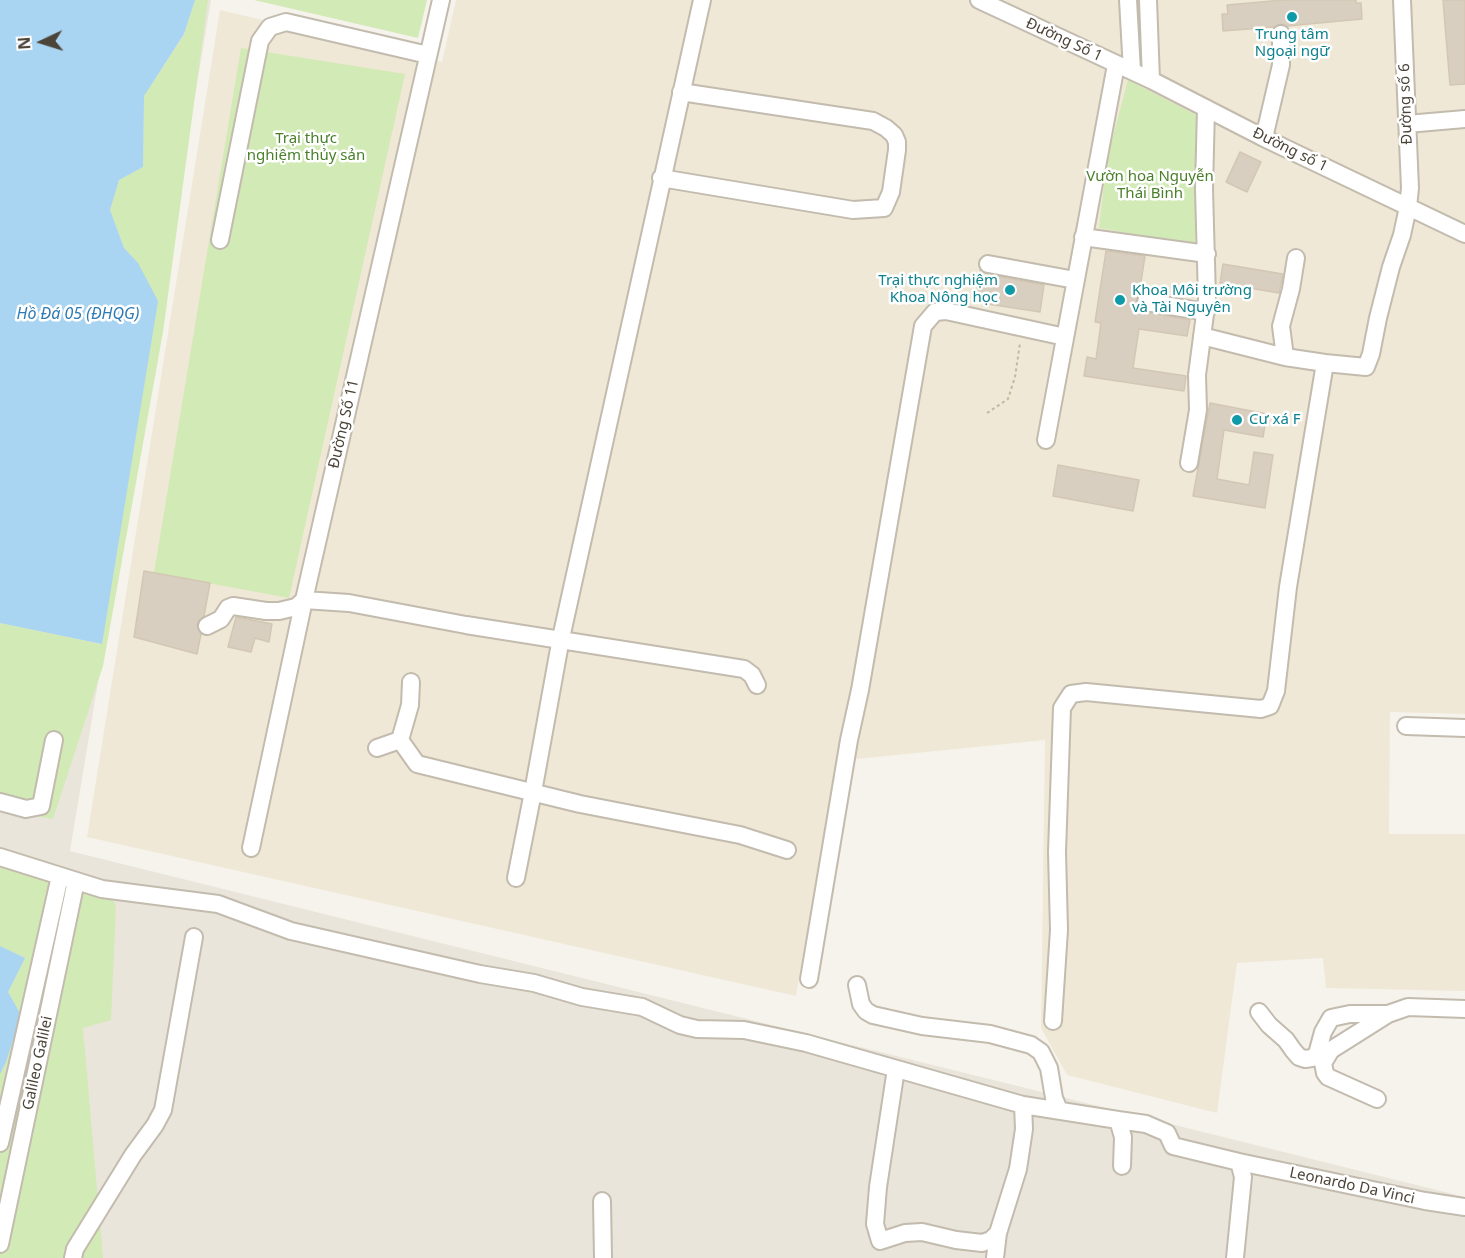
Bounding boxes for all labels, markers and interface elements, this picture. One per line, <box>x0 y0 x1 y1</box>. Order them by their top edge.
marker: Trung tâm Ngoại ngữ <box>1285 10 1299 24</box>
north arrow <box>12 12 72 72</box>
street label: Đường Số 1 <box>1023 14 1105 66</box>
place label: Trung tâm Ngoại ngữ <box>1255 26 1329 61</box>
text: N <box>13 36 35 51</box>
street label: Đường số 6 <box>1396 63 1416 145</box>
street label: Đường số 1 <box>1249 124 1331 176</box>
park label: Trại thực nghiệm thủy sản <box>247 130 365 165</box>
park label: Vườn hoa Nguyễn Thái Bình <box>1086 168 1214 203</box>
place label: Trại thực nghiệm Khoa Nông học <box>878 272 998 307</box>
place label: Khoa Môi trường và Tài Nguyên <box>1132 282 1252 317</box>
marker: Trại thực nghiệm Khoa Nông học <box>1003 283 1017 297</box>
marker: Khoa Môi trường và Tài Nguyên <box>1113 293 1127 307</box>
water label: Hồ Đá 05 (ĐHQG) <box>17 304 139 324</box>
street label: Đường Số 11 <box>325 378 363 470</box>
place label: Cư xá F <box>1249 411 1301 429</box>
marker: Cư xá F <box>1230 413 1244 427</box>
street label: Galileo Galilei <box>19 1014 57 1112</box>
street label: Leonardo Da Vinci <box>1288 1164 1416 1208</box>

